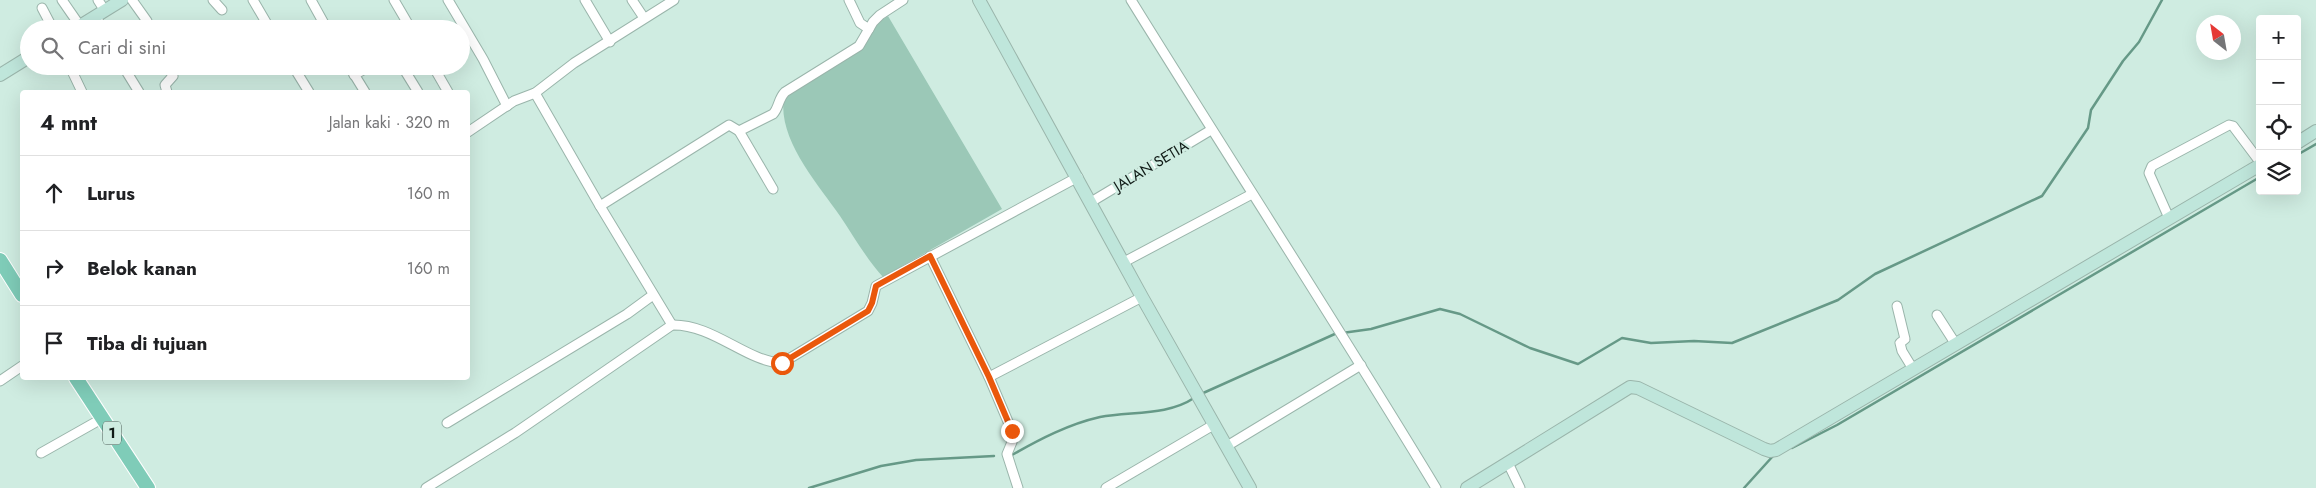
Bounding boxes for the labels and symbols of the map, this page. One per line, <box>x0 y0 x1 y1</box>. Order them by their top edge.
north arrow <box>2196 15 2241 60</box>
street label: JALAN SETIA <box>1108 135 1193 198</box>
route start <box>771 352 794 375</box>
route end <box>1001 420 1024 443</box>
road number: 1 <box>103 422 121 444</box>

